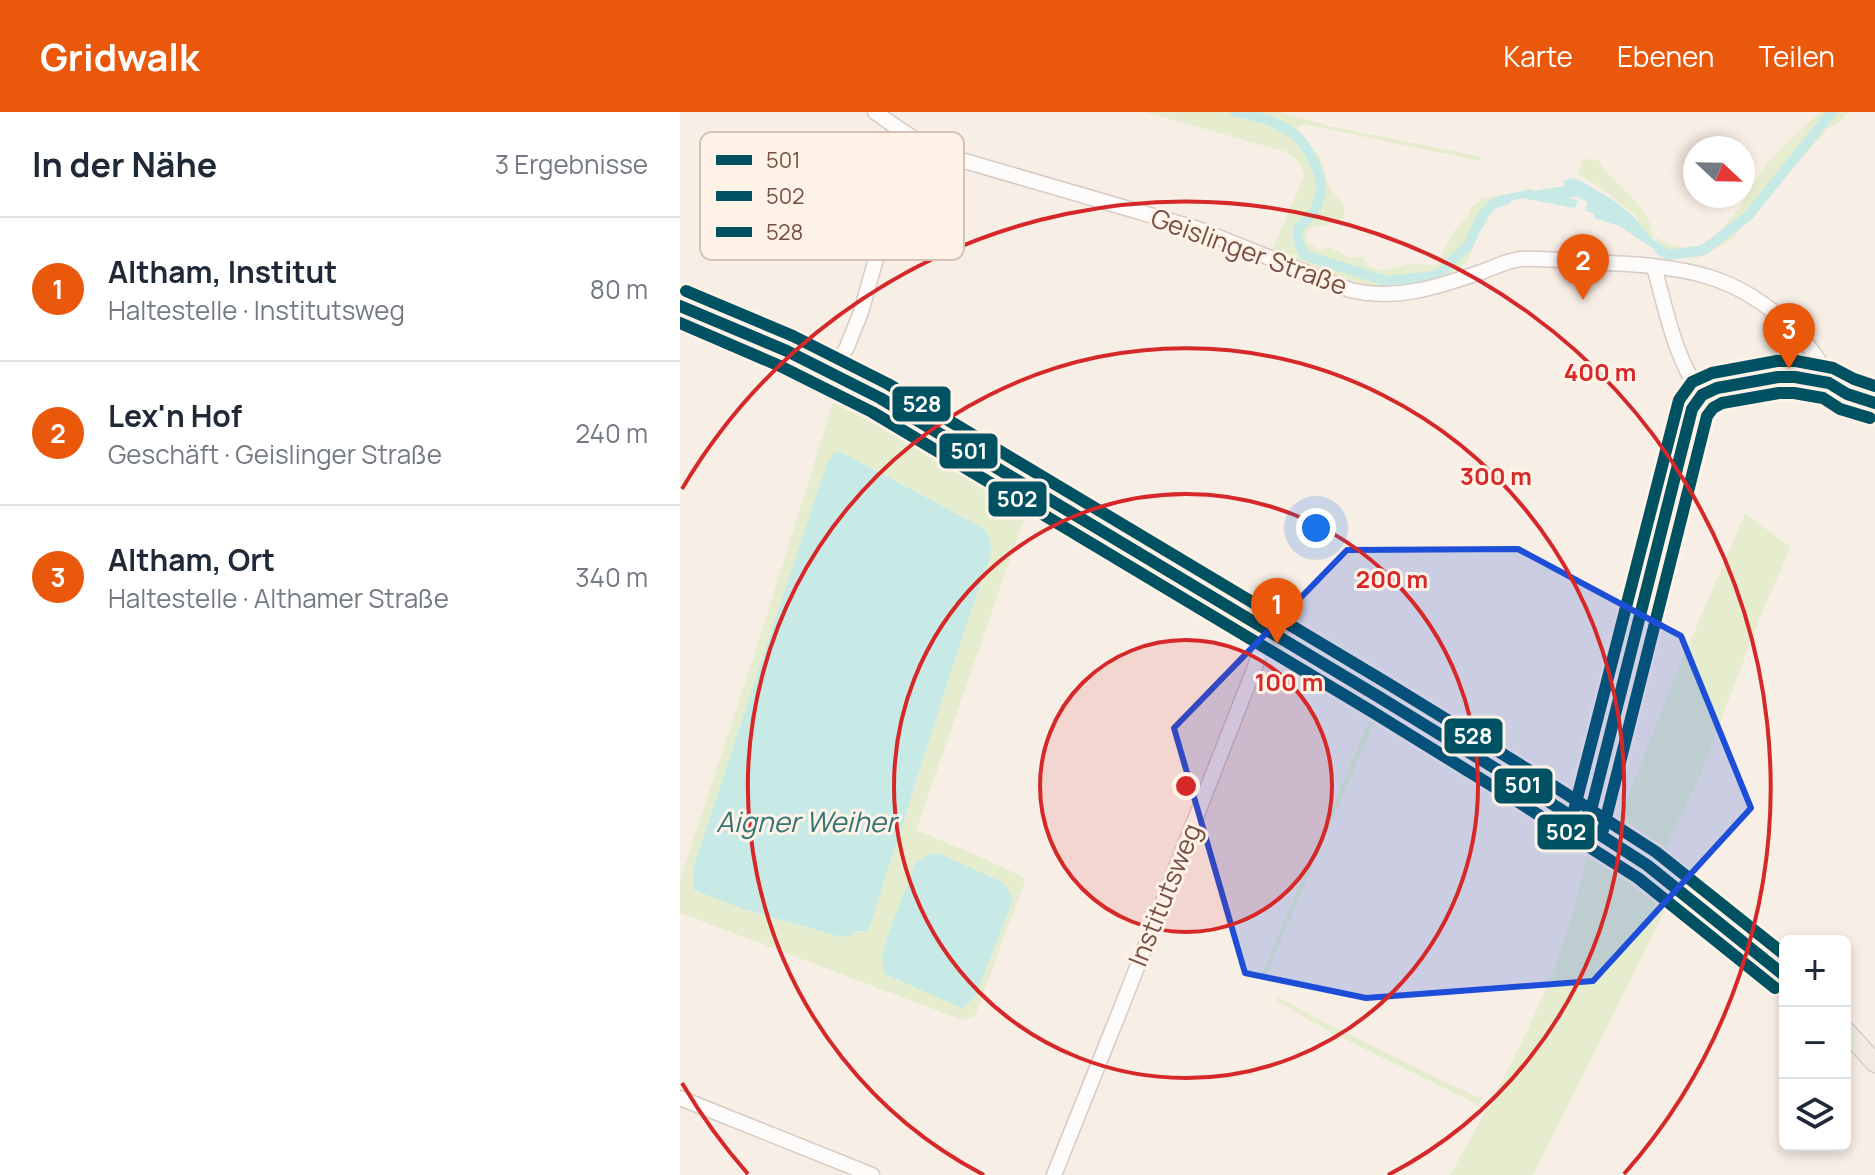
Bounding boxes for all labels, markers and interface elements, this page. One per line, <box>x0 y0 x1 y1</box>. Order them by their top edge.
text: Gridwalk <box>40 30 199 82</box>
text: Karte <box>1504 37 1573 75</box>
text: Ebenen <box>1617 37 1715 75</box>
text: Teilen <box>1759 37 1835 75</box>
legend <box>700 132 964 260</box>
north arrow <box>1683 136 1755 208</box>
text: In der Nähe <box>32 141 217 187</box>
text: 501 <box>766 145 801 175</box>
text: 3 Ergebnisse <box>495 146 648 182</box>
text: 502 <box>766 181 805 211</box>
street label: Geislinger Straße <box>1146 199 1353 303</box>
text: 528 <box>766 217 803 247</box>
pin: 2 <box>1557 234 1609 300</box>
text: Altham, Institut <box>108 251 337 292</box>
text: 1 <box>52 271 64 307</box>
text: 80 m <box>590 271 648 307</box>
text: Haltestelle · Institutsweg <box>108 292 405 328</box>
pin: 3 <box>1763 303 1815 369</box>
text: 400 m <box>1564 355 1636 388</box>
line badge: 528 <box>891 385 952 423</box>
text: 528 <box>903 389 941 419</box>
text: Lex'n Hof <box>108 395 242 436</box>
text: 2 <box>50 415 66 451</box>
text: 240 m <box>575 415 648 451</box>
line badge: 501 <box>938 432 999 470</box>
text: Geschäft · Geislinger Straße <box>108 436 442 472</box>
text: 501 <box>950 436 988 466</box>
text: 300 m <box>1460 459 1532 492</box>
line badge: 502 <box>987 480 1048 518</box>
text: 502 <box>997 484 1037 514</box>
your location <box>1296 508 1336 548</box>
text: Altham, Ort <box>108 539 275 580</box>
text: 3 <box>50 559 66 595</box>
text: 340 m <box>575 559 648 595</box>
text: 200 m <box>1356 562 1428 595</box>
pin: 1 <box>1251 578 1303 644</box>
text: Haltestelle · Althamer Straße <box>108 580 449 616</box>
text: 100 m <box>1255 665 1323 698</box>
line badge: 528 <box>1443 717 1504 755</box>
text: 528 <box>1454 721 1492 751</box>
line badge: 501 <box>1493 767 1554 805</box>
text: 501 <box>1504 770 1542 800</box>
centre of rings <box>1172 772 1200 800</box>
water label: Aigner Weiher <box>716 802 900 840</box>
line badge: 502 <box>1536 813 1596 851</box>
text: 502 <box>1546 817 1586 847</box>
street label: Institutsweg <box>1119 818 1209 971</box>
map controls <box>1779 935 1851 1151</box>
button: + <box>1779 935 1851 1007</box>
button: − <box>1779 1007 1851 1079</box>
button: layers <box>1779 1079 1851 1151</box>

